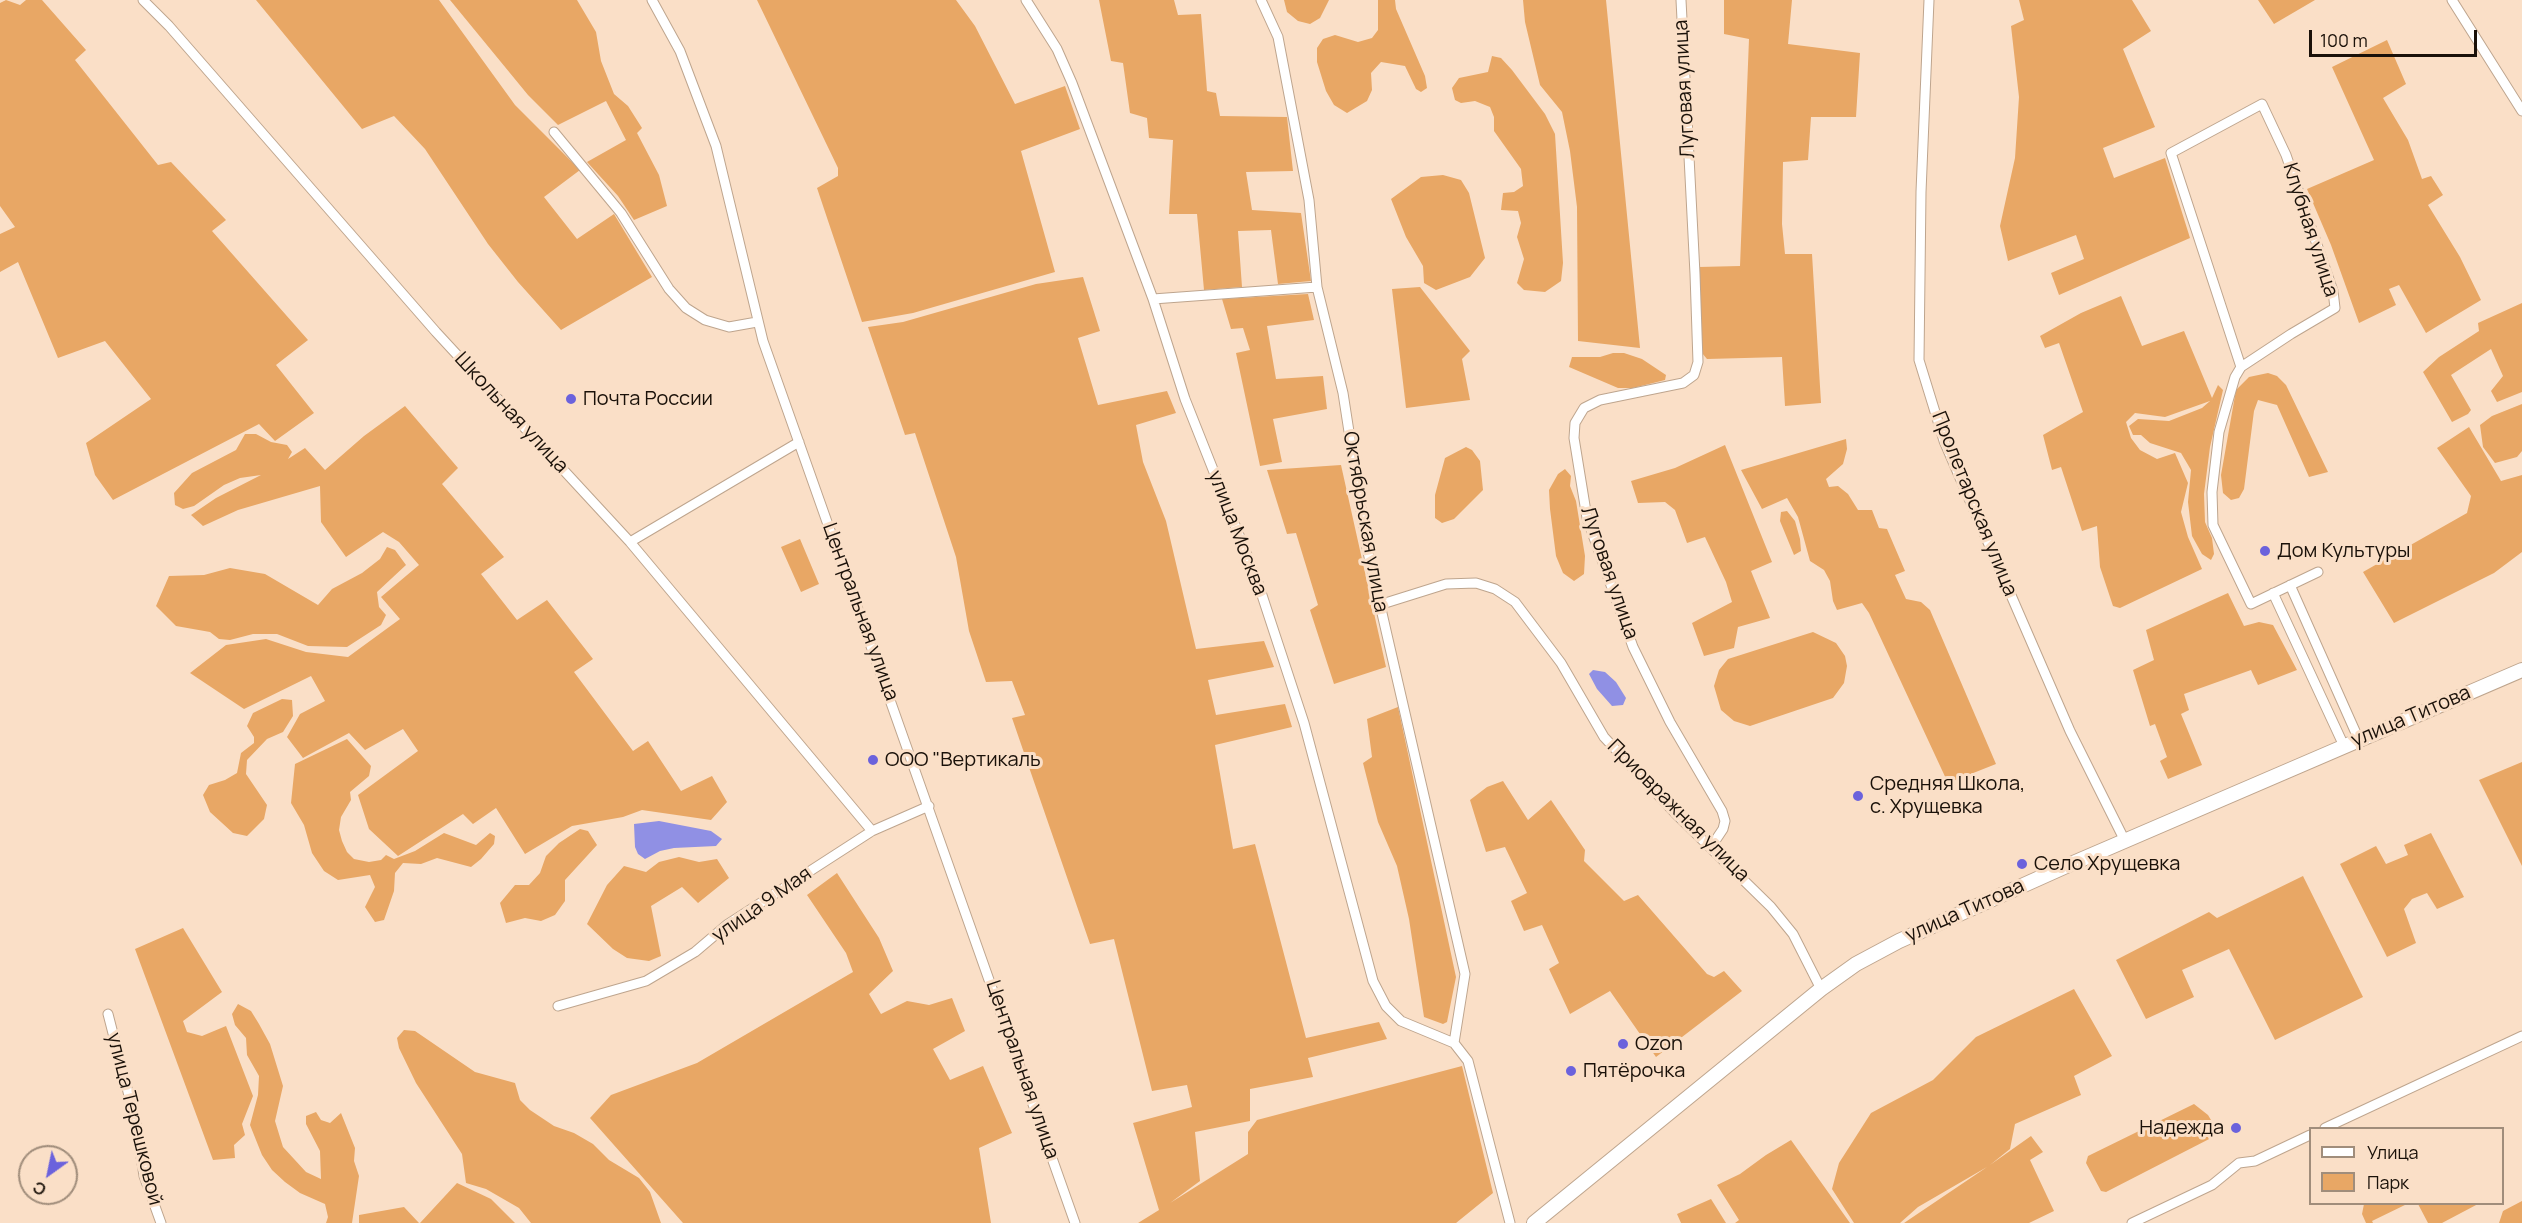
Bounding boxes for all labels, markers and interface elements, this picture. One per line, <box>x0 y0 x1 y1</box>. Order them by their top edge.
scale bar <box>2312 18 2480 56</box>
street label: Луговая улица <box>1669 19 1701 159</box>
text: 100 m <box>2320 28 2368 52</box>
street label: Клубная улица <box>2277 160 2343 300</box>
street label: Школьная улица <box>449 348 573 478</box>
place label: Почта России <box>583 387 713 411</box>
marker: Почта России <box>564 392 578 406</box>
street label: Пролетарская улица <box>1926 408 2022 600</box>
street label: Октябрьская улица <box>1337 430 1393 614</box>
street label: улица Москва <box>1202 467 1272 599</box>
street label: Луговая улица <box>1575 503 1643 643</box>
street label: Центральная улица <box>817 520 903 704</box>
place label: Дом Культуры <box>2277 539 2411 563</box>
marker: Дом Культуры <box>2258 544 2272 558</box>
street label: улица Титова <box>2348 681 2474 753</box>
street label: Приовражная улица <box>1602 735 1754 887</box>
place label: ООО "Вертикаль <box>885 748 1041 772</box>
marker: ООО "Вертикаль <box>866 753 880 767</box>
place label: Средняя Школа, с. Хрущевка <box>1870 772 2025 819</box>
marker: Средняя Школа, с. Хрущевка <box>1851 789 1865 803</box>
place label: Село Хрущевка <box>2034 852 2180 876</box>
marker: Село Хрущевка <box>2015 857 2029 871</box>
street label: улица 9 Мая <box>708 862 816 948</box>
street label: улица Титова <box>1902 874 2028 948</box>
street label: Центральная улица <box>980 978 1064 1162</box>
street label: улица Терешковой <box>101 1030 167 1208</box>
place label: Ozon <box>1635 1032 1683 1056</box>
marker: Ozon <box>1616 1037 1630 1051</box>
place label: Пятёрочка <box>1583 1059 1685 1083</box>
marker: Пятёрочка <box>1564 1064 1578 1078</box>
place label: Надежда <box>2139 1116 2224 1140</box>
marker: Надежда <box>2229 1121 2243 1135</box>
legend <box>2309 1127 2504 1205</box>
text: Улица <box>2367 1140 2419 1164</box>
north arrow <box>18 1145 78 1205</box>
text: Парк <box>2367 1170 2409 1194</box>
text: С <box>28 1176 50 1201</box>

